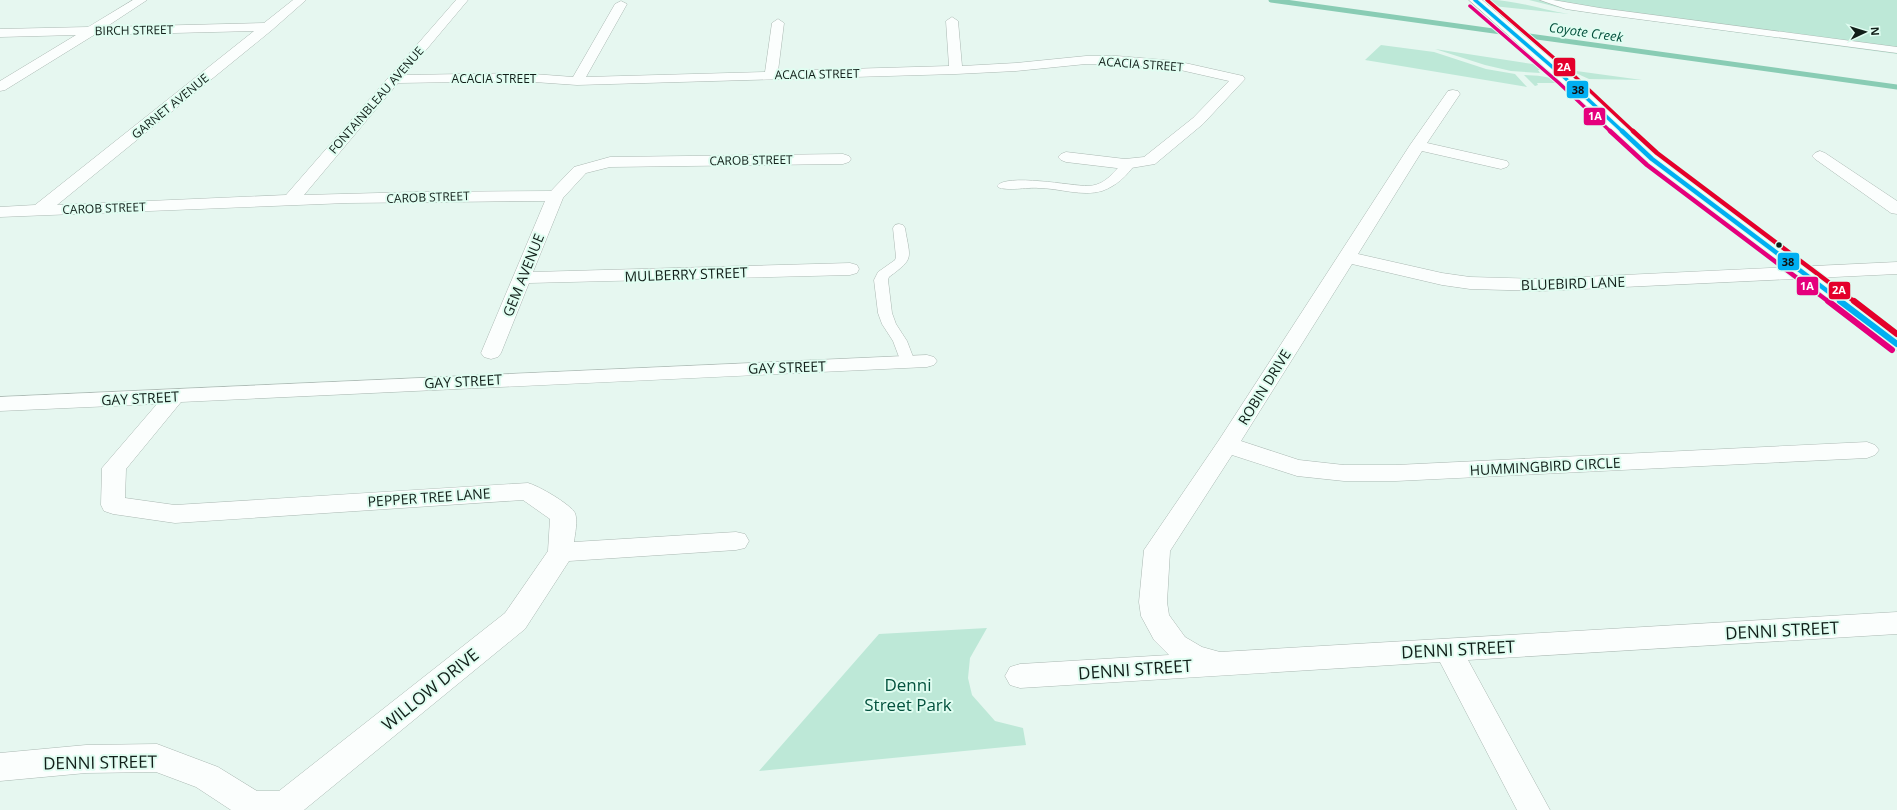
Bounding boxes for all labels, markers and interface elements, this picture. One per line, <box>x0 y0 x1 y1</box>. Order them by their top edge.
north arrow <box>1845 12 1885 52</box>
water label: Coyote Creek <box>1548 18 1625 46</box>
street label: BIRCH STREET <box>95 21 174 39</box>
text: N <box>1868 26 1883 36</box>
street label: FONTAINBLEAU AVENUE <box>325 43 427 157</box>
street label: ACACIA STREET <box>1098 53 1184 75</box>
line badge: 2A <box>1553 57 1576 77</box>
text: 2A <box>1557 59 1571 74</box>
street label: ACACIA STREET <box>774 65 860 83</box>
street label: GARNET AVENUE <box>128 69 212 143</box>
street label: ACACIA STREET <box>452 70 537 87</box>
line badge: 38 <box>1566 80 1589 99</box>
text: 38 <box>1572 82 1584 97</box>
line badge: 1A <box>1583 107 1606 126</box>
text: 1A <box>1588 108 1602 123</box>
street label: CAROB STREET <box>709 151 793 169</box>
street label: CAROB STREET <box>386 187 470 207</box>
street label: CAROB STREET <box>62 198 146 218</box>
street label: GEM AVENUE <box>498 231 548 319</box>
unlabelled marker <box>1774 240 1784 250</box>
line badge: 38 <box>1777 252 1800 271</box>
text: 38 <box>1782 254 1794 269</box>
street label: MULBERRY STREET <box>624 262 748 286</box>
street label: BLUEBIRD LANE <box>1521 272 1625 294</box>
line badge: 1A <box>1796 276 1819 296</box>
text: 1A <box>1800 278 1814 293</box>
line badge: 2A <box>1828 281 1851 300</box>
text: 2A <box>1832 282 1846 297</box>
street label: ROBIN DRIVE <box>1233 346 1295 428</box>
street label: GAY STREET <box>748 356 826 378</box>
street label: GAY STREET <box>424 369 503 393</box>
street label: GAY STREET <box>101 386 180 410</box>
street label: HUMMINGBIRD CIRCLE <box>1469 453 1621 479</box>
street label: PEPPER TREE LANE <box>367 483 491 511</box>
street label: DENNI STREET <box>1724 616 1840 644</box>
street label: DENNI STREET <box>1400 635 1516 663</box>
street label: WILLOW DRIVE <box>377 643 483 735</box>
street label: DENNI STREET <box>1077 654 1193 684</box>
park label: Denni Street Park <box>864 673 952 716</box>
street label: DENNI STREET <box>43 749 158 774</box>

